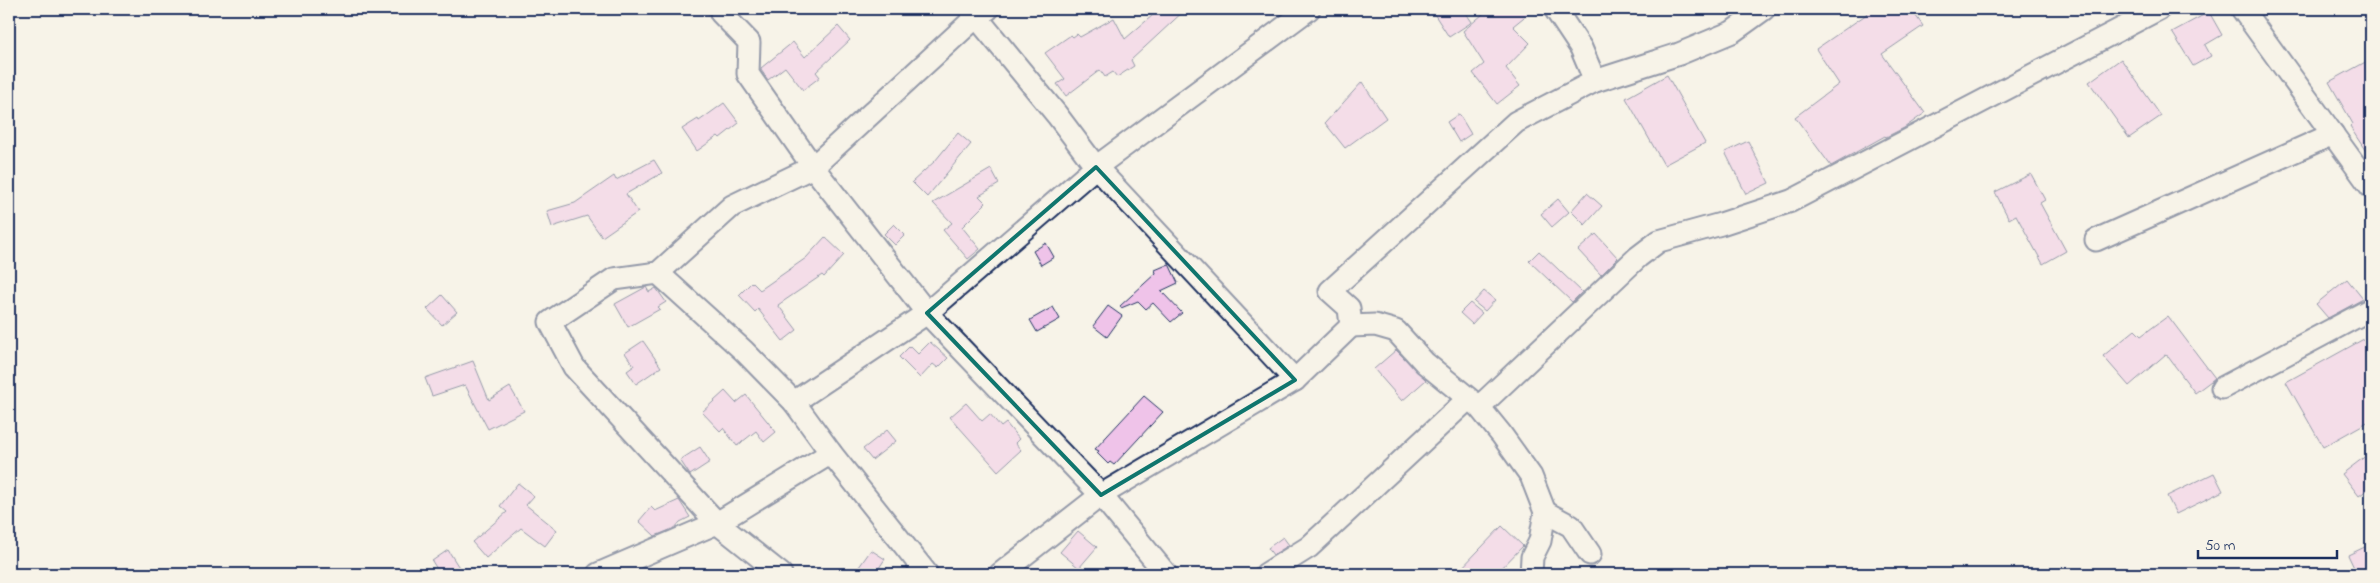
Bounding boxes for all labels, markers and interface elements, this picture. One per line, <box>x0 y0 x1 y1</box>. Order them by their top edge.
scale bar <box>2198 528 2336 560</box>
text: 50 m <box>2205 535 2236 557</box>

